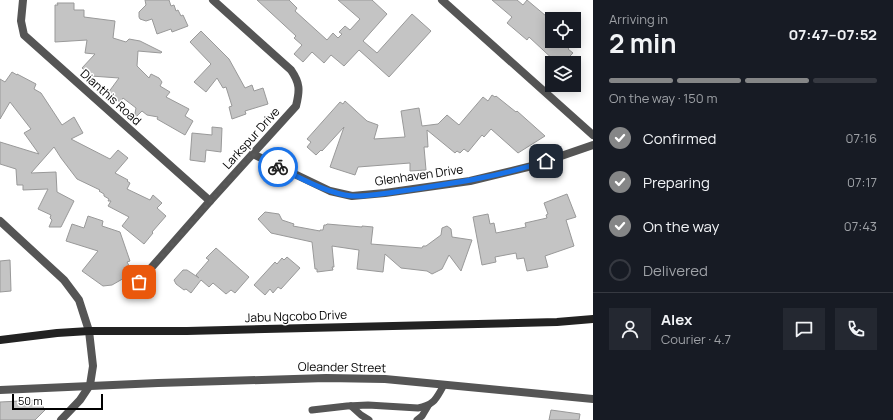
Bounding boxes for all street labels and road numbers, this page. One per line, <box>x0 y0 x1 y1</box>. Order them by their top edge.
street label: Dianthis Road <box>77 65 145 129</box>
street label: Larkspur Drive <box>218 103 284 173</box>
street label: Glenhaven Drive <box>374 160 464 190</box>
street label: Jabu Ngcobo Drive <box>245 306 347 326</box>
street label: Oleander Street <box>298 358 386 376</box>

